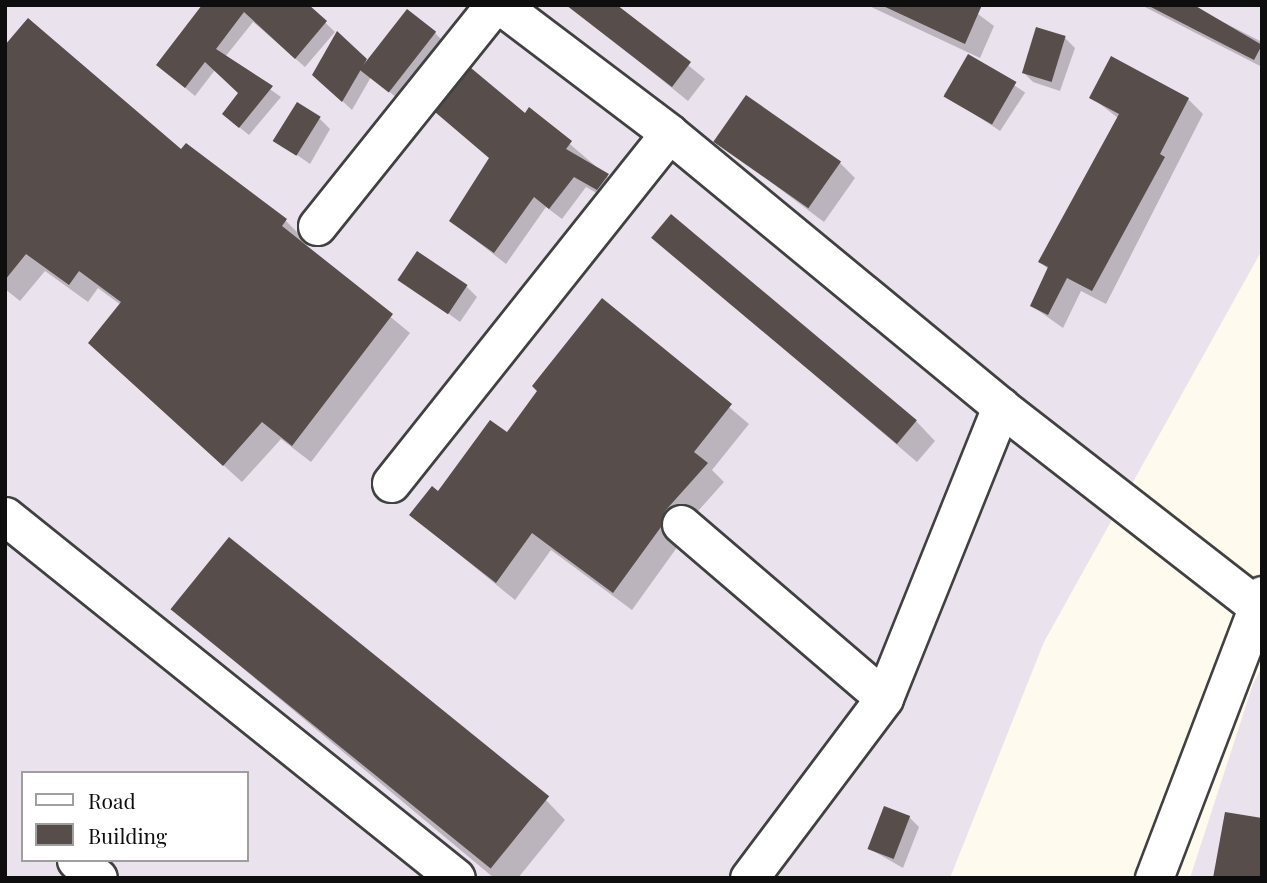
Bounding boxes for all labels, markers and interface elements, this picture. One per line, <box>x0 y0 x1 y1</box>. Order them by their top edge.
legend <box>21 771 248 862</box>
text: Road <box>88 786 136 814</box>
text: Building <box>88 821 167 849</box>

